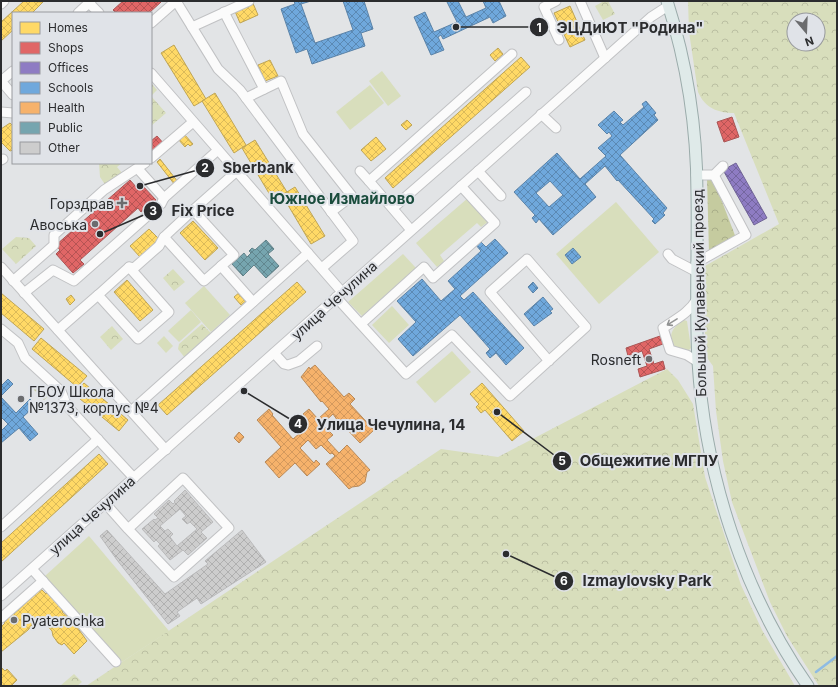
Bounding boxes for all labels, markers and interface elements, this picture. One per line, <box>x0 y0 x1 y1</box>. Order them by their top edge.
legend <box>12 12 152 164</box>
north arrow <box>786 12 826 52</box>
callout: ЭЦДиЮТ "Родина" <box>529 14 712 41</box>
text: ЭЦДиЮТ "Родина" <box>557 18 703 37</box>
text: Homes <box>48 20 88 35</box>
text: 1 <box>536 20 542 35</box>
text: N <box>803 33 816 49</box>
text: Shops <box>48 40 84 55</box>
text: Offices <box>48 60 89 75</box>
text: Schools <box>48 80 93 95</box>
text: Health <box>48 100 85 115</box>
text: Public <box>48 120 83 135</box>
text: Other <box>48 140 80 155</box>
callout: Sberbank <box>195 154 302 181</box>
text: Sberbank <box>223 158 294 177</box>
text: 2 <box>201 160 209 175</box>
district label: Южное Измайлово <box>269 189 415 208</box>
street label: Большой Купавенский проезд <box>689 189 709 397</box>
place label: Горздрав <box>50 195 114 212</box>
callout: Fix Price <box>143 197 242 224</box>
marker: Горздрав <box>117 198 127 208</box>
text: Fix Price <box>172 201 235 220</box>
text: 3 <box>149 203 157 218</box>
place label: Авоська <box>30 216 87 233</box>
marker: Авоська <box>90 219 100 229</box>
street label: улица Чечулина <box>288 257 380 343</box>
one-way arrow <box>667 318 678 326</box>
place label: Rosneft <box>591 351 641 368</box>
marker: Rosneft <box>644 354 654 364</box>
place label: ГБОУ Школа №1373, корпус №4 <box>29 383 159 416</box>
marker: ГБОУ Школа №1373, корпус №4 <box>16 394 26 404</box>
callout: Улица Чечулина, 14 <box>288 411 474 438</box>
text: Улица Чечулина, 14 <box>317 415 465 434</box>
text: 4 <box>294 416 302 431</box>
callout: Общежитие МГПУ <box>552 448 727 475</box>
text: Общежитие МГПУ <box>580 451 719 470</box>
text: 5 <box>558 453 566 468</box>
street label: улица Чечулина <box>46 472 138 558</box>
callout: Izmaylovsky Park <box>554 568 719 595</box>
text: Izmaylovsky Park <box>582 571 712 590</box>
text: 6 <box>560 573 568 588</box>
place label: Pyaterochka <box>22 612 104 629</box>
marker: Pyaterochka <box>9 615 19 625</box>

